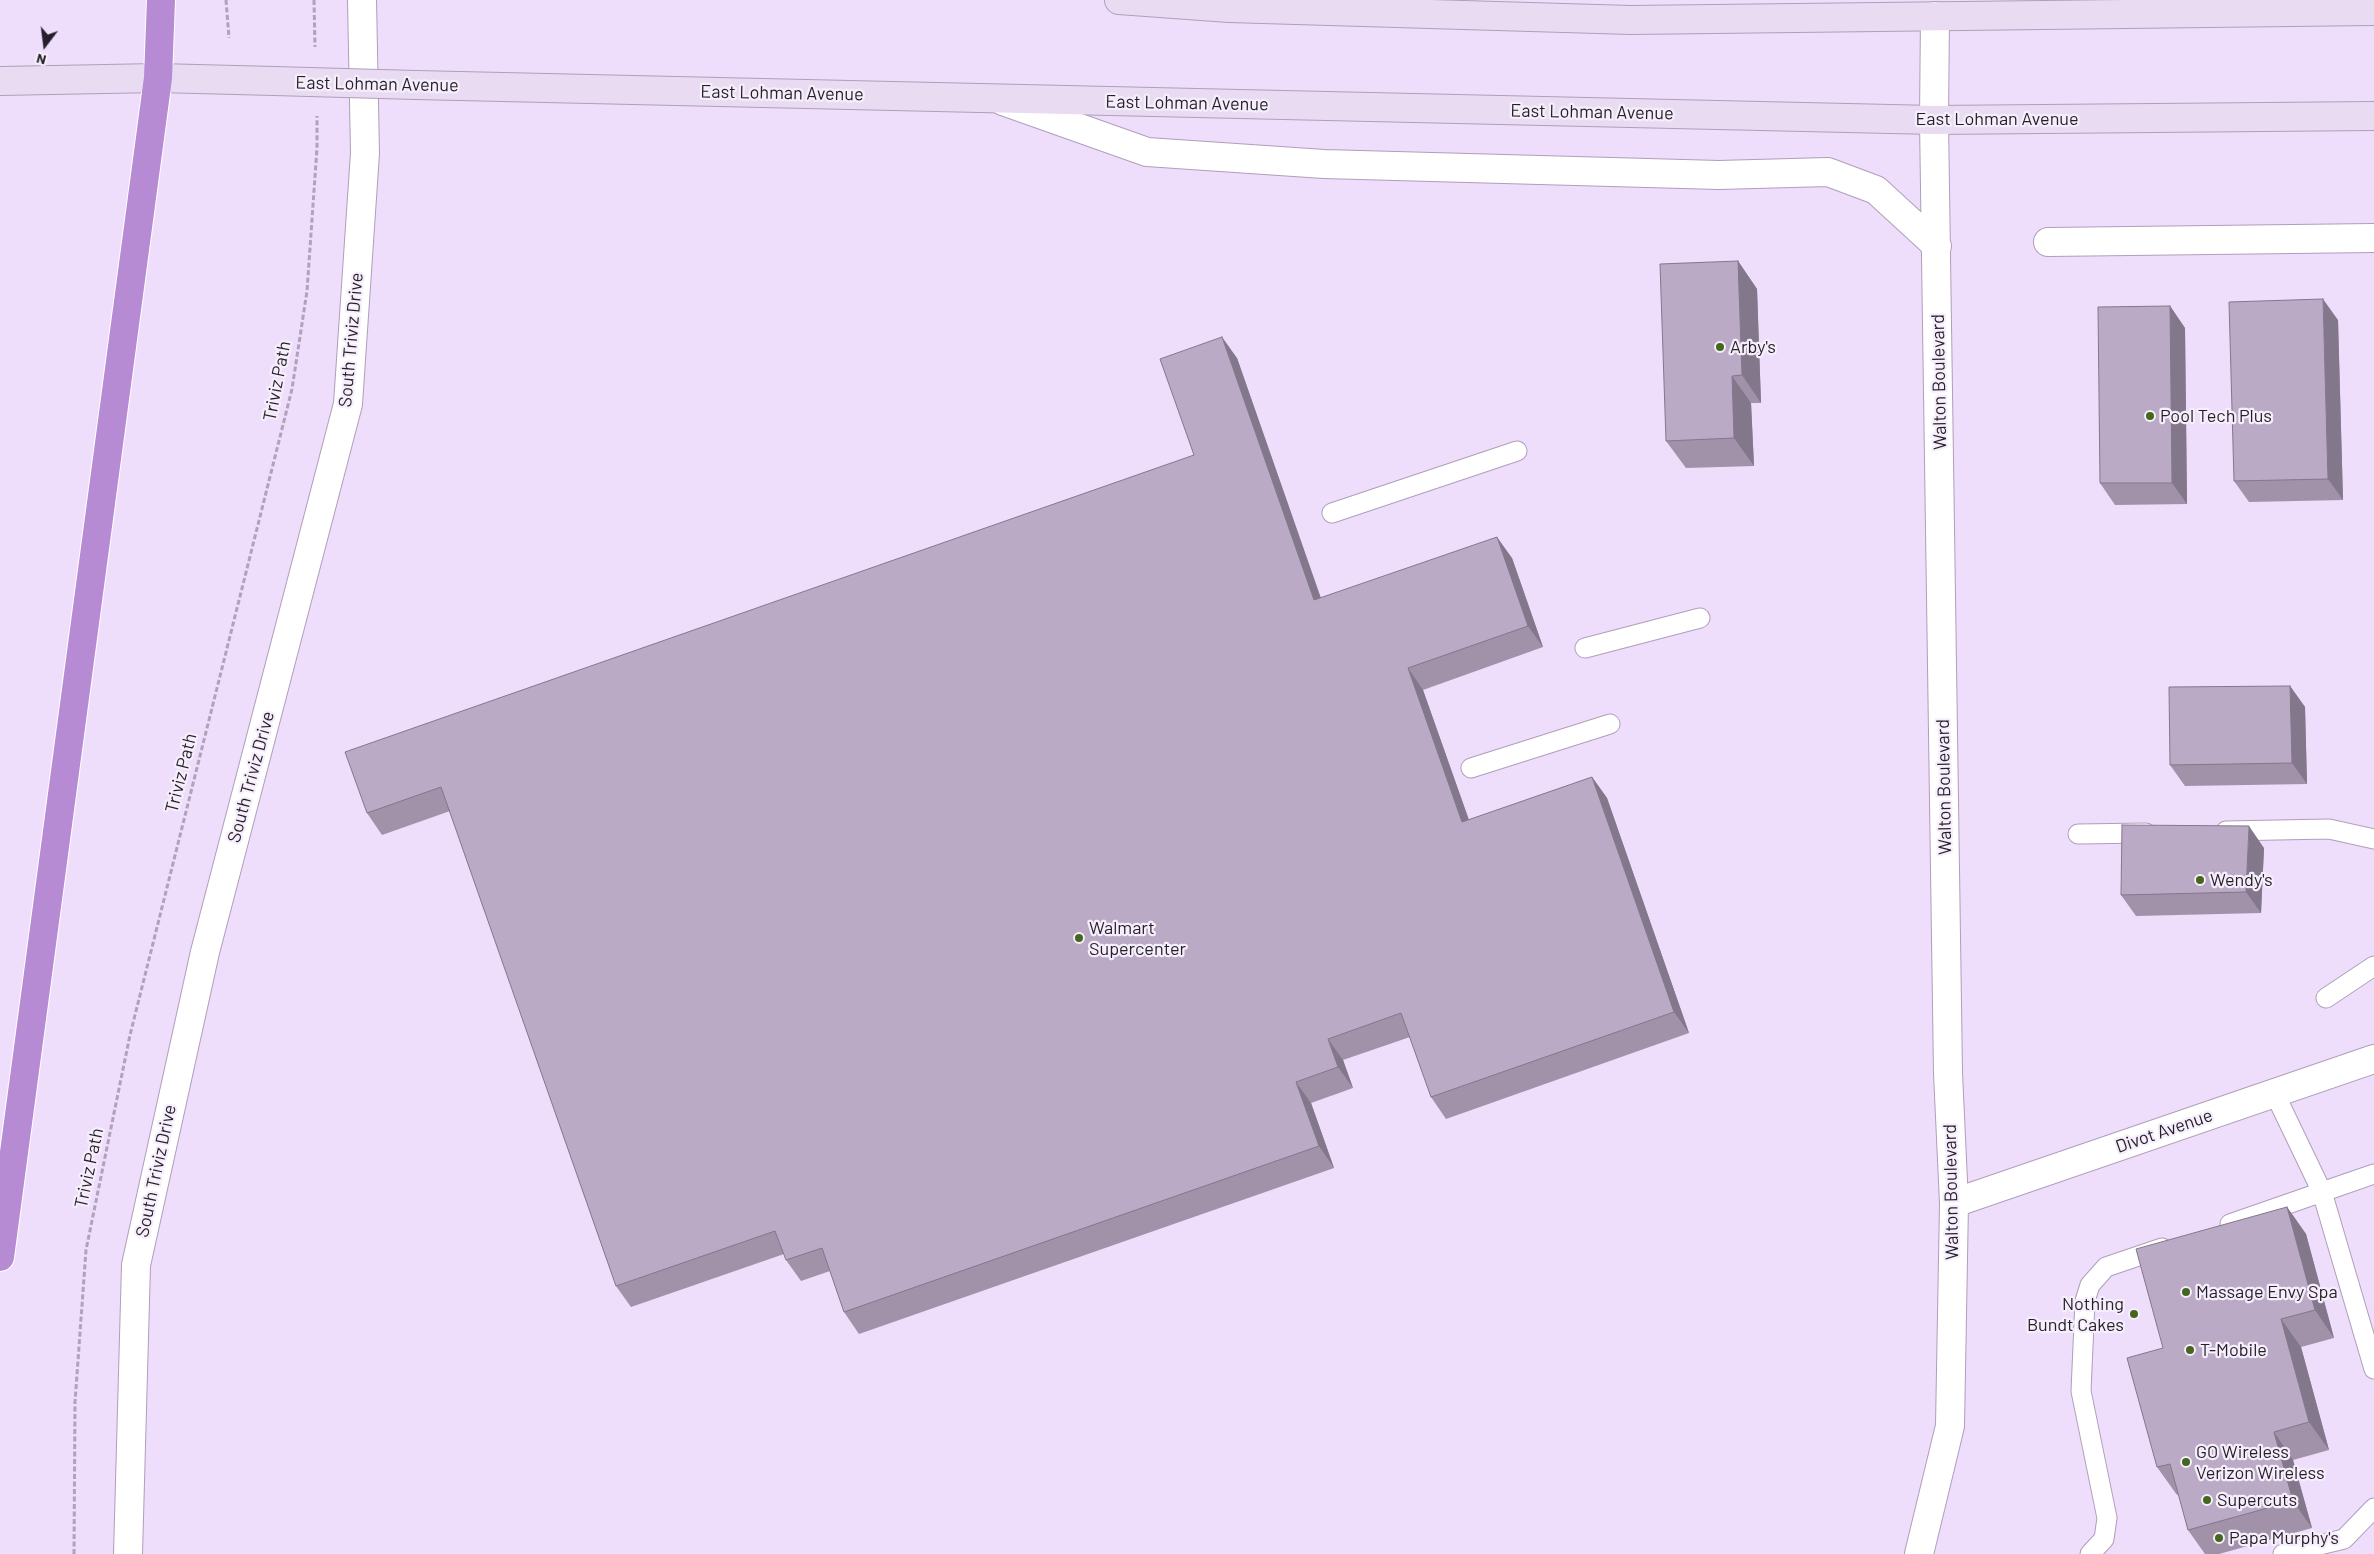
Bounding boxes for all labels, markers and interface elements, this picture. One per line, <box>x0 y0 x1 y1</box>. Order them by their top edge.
north arrow <box>20 20 70 70</box>
text: N <box>34 51 48 69</box>
street label: East Lohman Avenue <box>295 72 459 96</box>
street label: East Lohman Avenue <box>700 81 864 105</box>
street label: East Lohman Avenue <box>1105 91 1269 115</box>
street label: East Lohman Avenue <box>1510 100 1674 124</box>
street label: East Lohman Avenue <box>1915 108 2079 130</box>
street label: South Triviz Drive <box>334 272 368 408</box>
street label: Walton Boulevard <box>1927 314 1951 450</box>
place label: Arby's <box>1730 336 1776 358</box>
street label: Triviz Path <box>259 339 295 423</box>
marker: Arby's <box>1714 341 1726 353</box>
place label: Pool Tech Plus <box>2160 405 2272 427</box>
marker: Pool Tech Plus <box>2144 410 2156 422</box>
street label: South Triviz Drive <box>223 709 279 845</box>
street label: Walton Boulevard <box>1932 719 1956 855</box>
street label: Triviz Path <box>161 731 201 815</box>
place label: Wendy's <box>2210 869 2273 891</box>
marker: Wendy's <box>2194 874 2206 886</box>
place label: Walmart Supercenter <box>1089 917 1186 960</box>
marker: Walmart Supercenter <box>1073 932 1085 944</box>
street label: South Triviz Drive <box>131 1103 181 1239</box>
street label: Divot Avenue <box>2113 1104 2215 1158</box>
street label: Walton Boulevard <box>1939 1124 1963 1260</box>
street label: Triviz Path <box>70 1126 108 1210</box>
place label: Massage Envy Spa <box>2196 1281 2338 1303</box>
marker: Massage Envy Spa <box>2180 1286 2192 1298</box>
place label: Nothing Bundt Cakes <box>2027 1293 2124 1336</box>
marker: Nothing Bundt Cakes <box>2128 1308 2140 1320</box>
place label: T-Mobile <box>2200 1339 2267 1361</box>
marker: T-Mobile <box>2184 1344 2196 1356</box>
place label: GO Wireless Verizon Wireless <box>2196 1441 2325 1484</box>
marker: GO Wireless Verizon Wireless <box>2180 1456 2192 1468</box>
place label: Supercuts <box>2217 1489 2297 1511</box>
marker: Supercuts <box>2201 1494 2213 1506</box>
place label: Papa Murphy's <box>2229 1527 2339 1549</box>
marker: Papa Murphy's <box>2213 1532 2225 1544</box>

